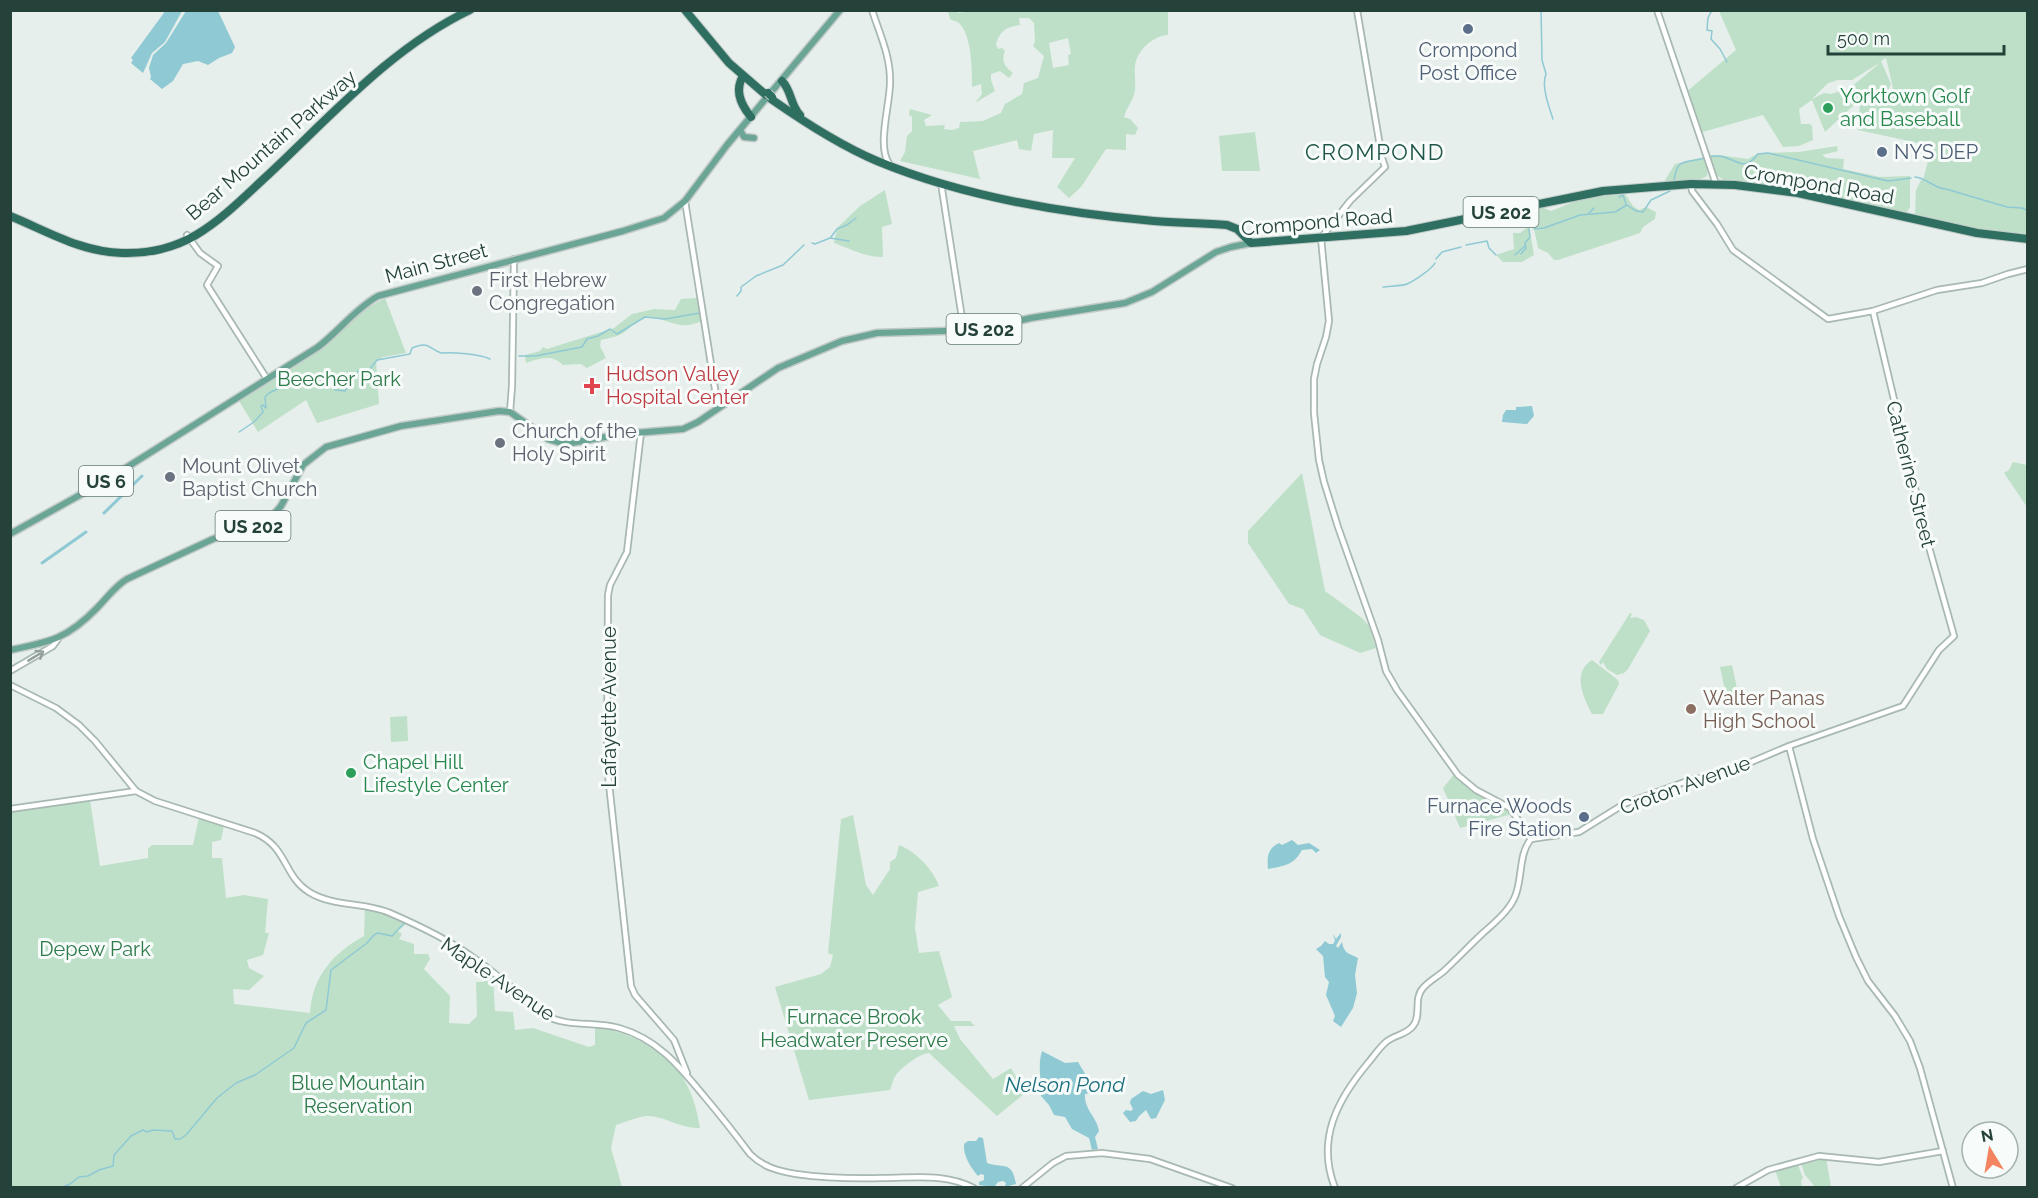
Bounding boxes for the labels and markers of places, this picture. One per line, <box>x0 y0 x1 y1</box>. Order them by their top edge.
marker: Crompond Post Office <box>1461 22 1475 36</box>
place label: Crompond Post Office <box>1418 38 1518 85</box>
place label: Yorktown Golf and Baseball <box>1840 84 1971 131</box>
marker: Yorktown Golf and Baseball <box>1821 101 1835 115</box>
place label: NYS DEP <box>1894 140 1978 164</box>
marker: NYS DEP <box>1875 145 1889 159</box>
place label: First Hebrew Congregation <box>489 268 615 315</box>
marker: First Hebrew Congregation <box>470 284 484 298</box>
place label: Hudson Valley Hospital Center <box>606 362 749 409</box>
marker: Hudson Valley Hospital Center <box>583 377 601 395</box>
place label: Church of the Holy Spirit <box>512 419 637 466</box>
marker: Church of the Holy Spirit <box>493 436 507 450</box>
place label: Mount Olivet Baptist Church <box>182 454 318 501</box>
marker: Mount Olivet Baptist Church <box>163 470 177 484</box>
place label: Walter Panas High School <box>1703 686 1825 733</box>
marker: Walter Panas High School <box>1684 702 1698 716</box>
place label: Chapel Hill Lifestyle Center <box>363 750 509 797</box>
marker: Chapel Hill Lifestyle Center <box>344 766 358 780</box>
place label: Furnace Woods Fire Station <box>1427 794 1572 841</box>
marker: Furnace Woods Fire Station <box>1577 810 1591 824</box>

